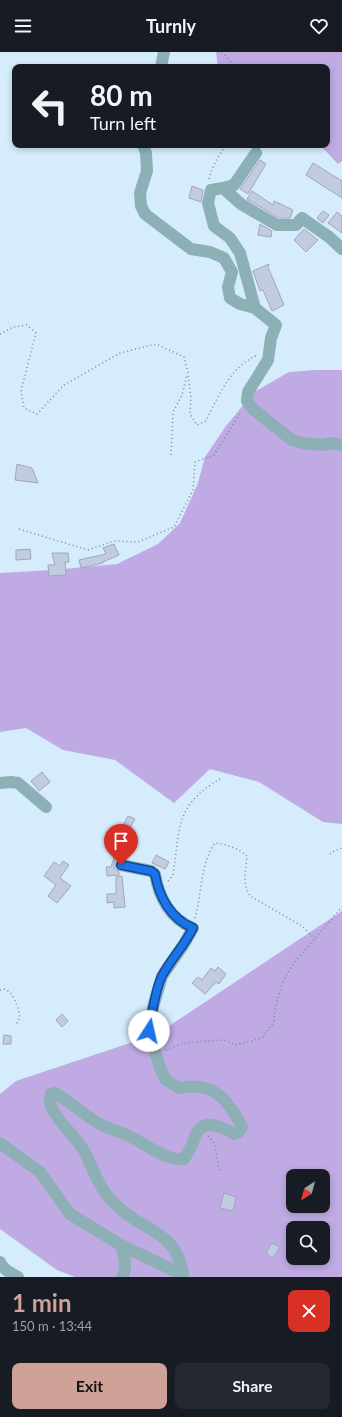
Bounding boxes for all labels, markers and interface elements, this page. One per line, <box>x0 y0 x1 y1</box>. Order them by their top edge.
icon: menu <box>12 15 34 37</box>
text: Turnly <box>146 15 196 37</box>
icon: heart <box>308 15 330 37</box>
text: 80 m <box>90 78 153 112</box>
icon: left <box>24 80 76 132</box>
text: Turn left <box>90 112 156 134</box>
pin <box>104 824 138 865</box>
icon: arrive <box>110 830 132 852</box>
position arrow <box>128 1010 170 1052</box>
north arrow <box>286 1169 330 1213</box>
map controls <box>286 1169 330 1265</box>
button: search <box>286 1221 330 1265</box>
text: 1 min <box>12 1288 72 1317</box>
button: close <box>288 1290 330 1332</box>
text: 150 m · 13:44 <box>12 1318 92 1334</box>
button: Exit <box>12 1363 167 1409</box>
button: Share <box>175 1363 330 1409</box>

